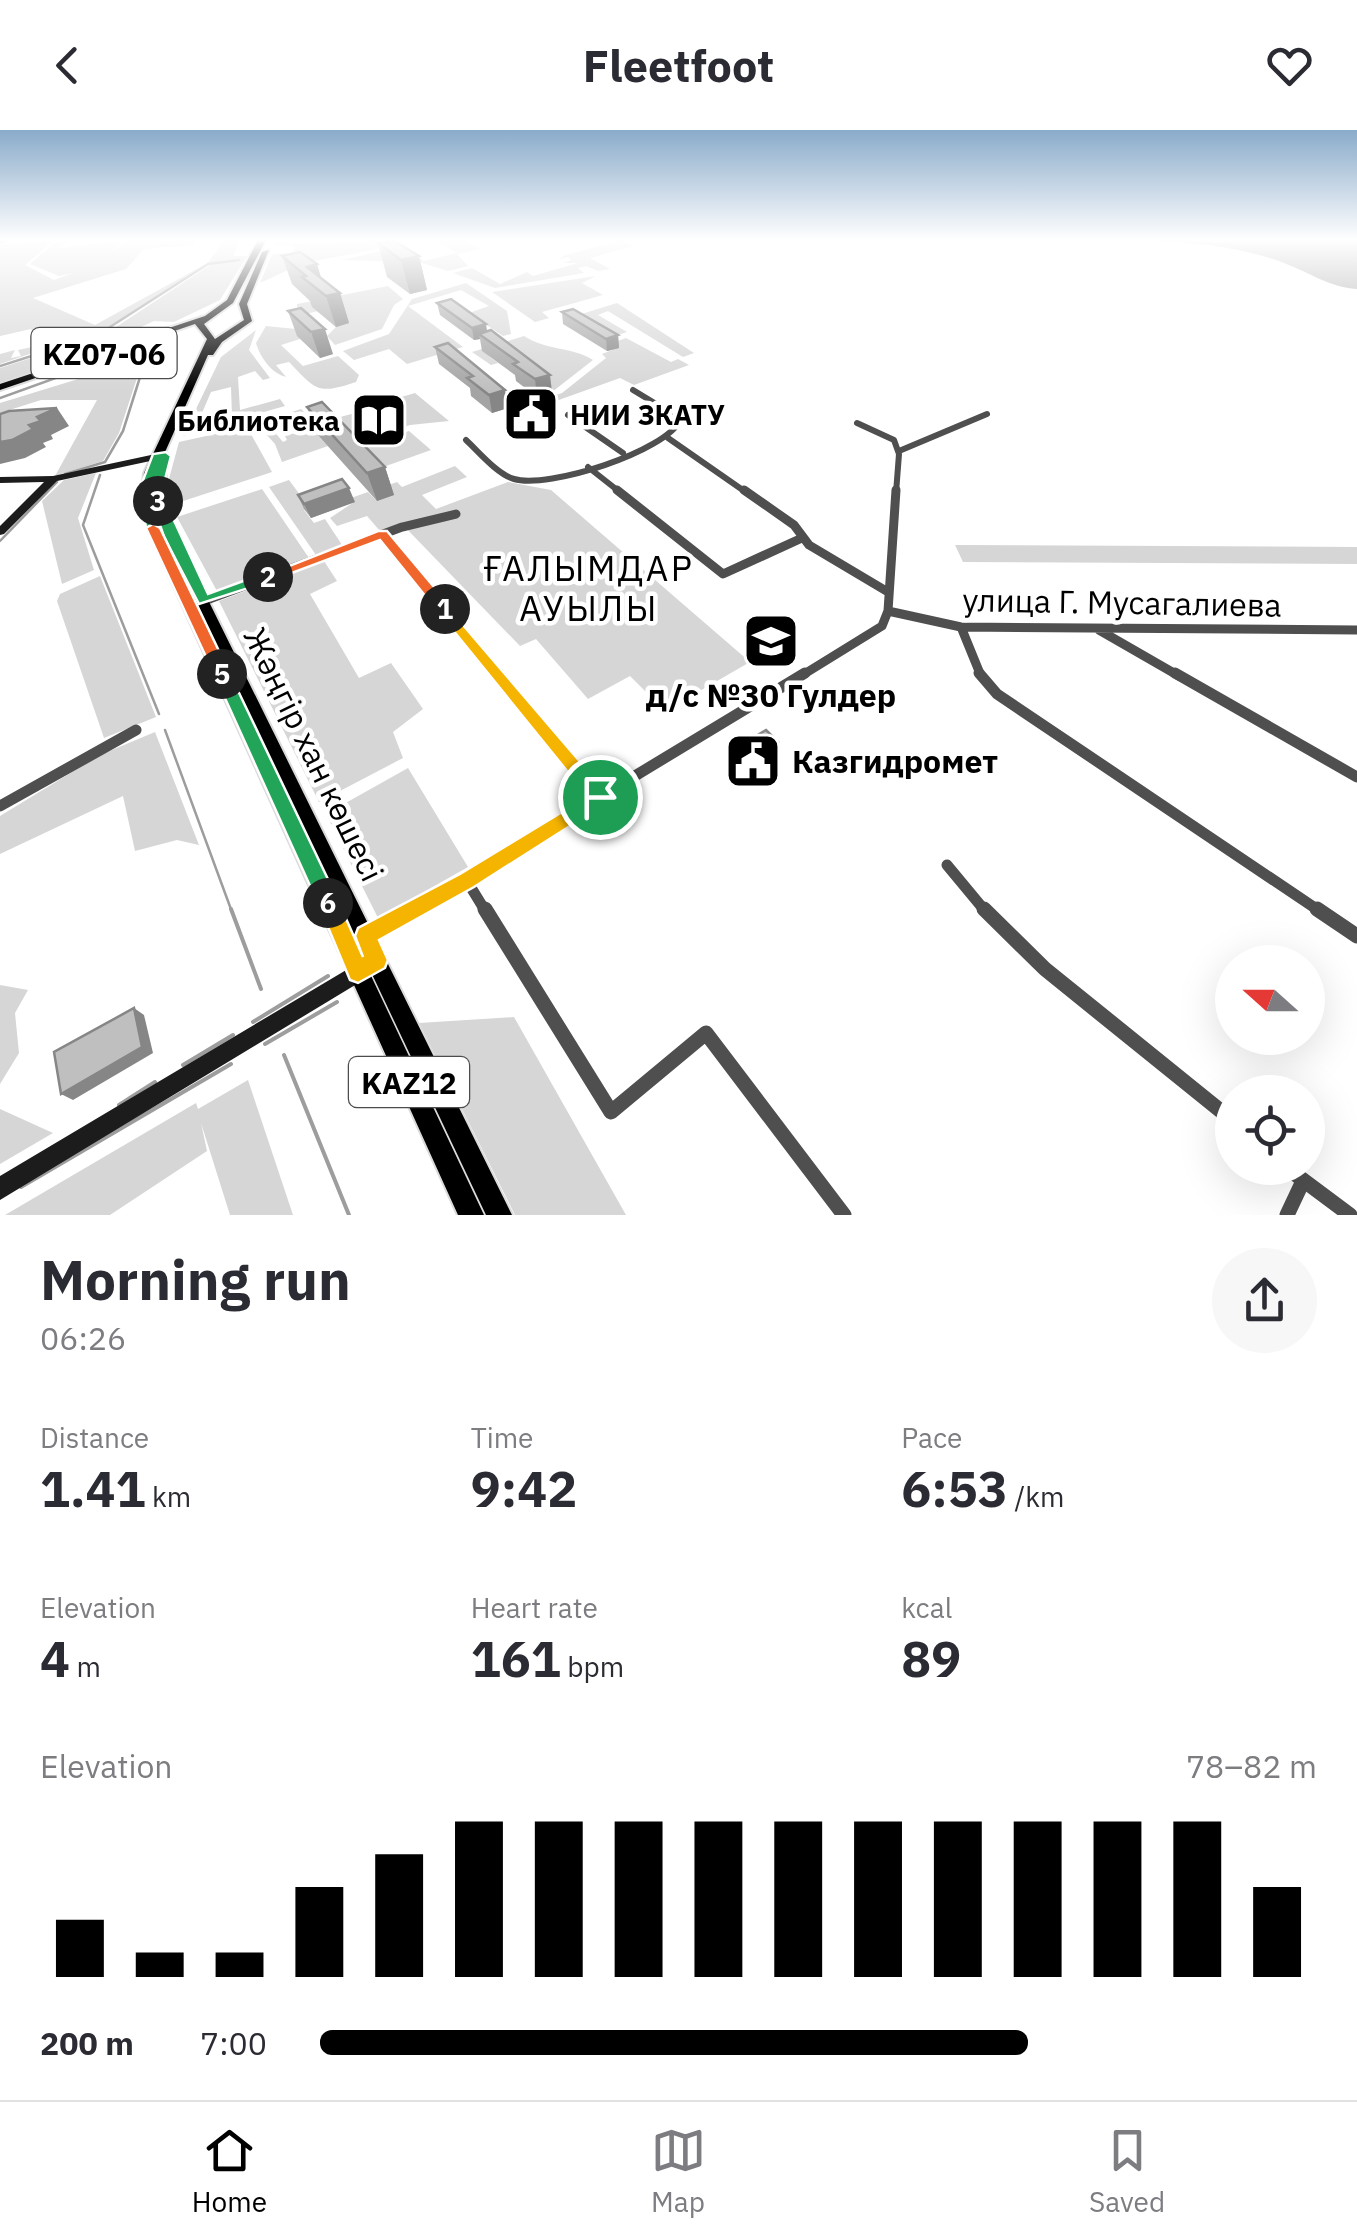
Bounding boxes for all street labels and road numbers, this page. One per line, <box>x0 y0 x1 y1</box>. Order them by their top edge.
road number: KZ07-06 <box>32 328 176 378</box>
street label: улица Г. Мусагалиева <box>962 578 1282 626</box>
street label: Жәңгір хан көшесі <box>234 620 394 888</box>
road number: KAZ12 <box>349 1057 469 1107</box>

